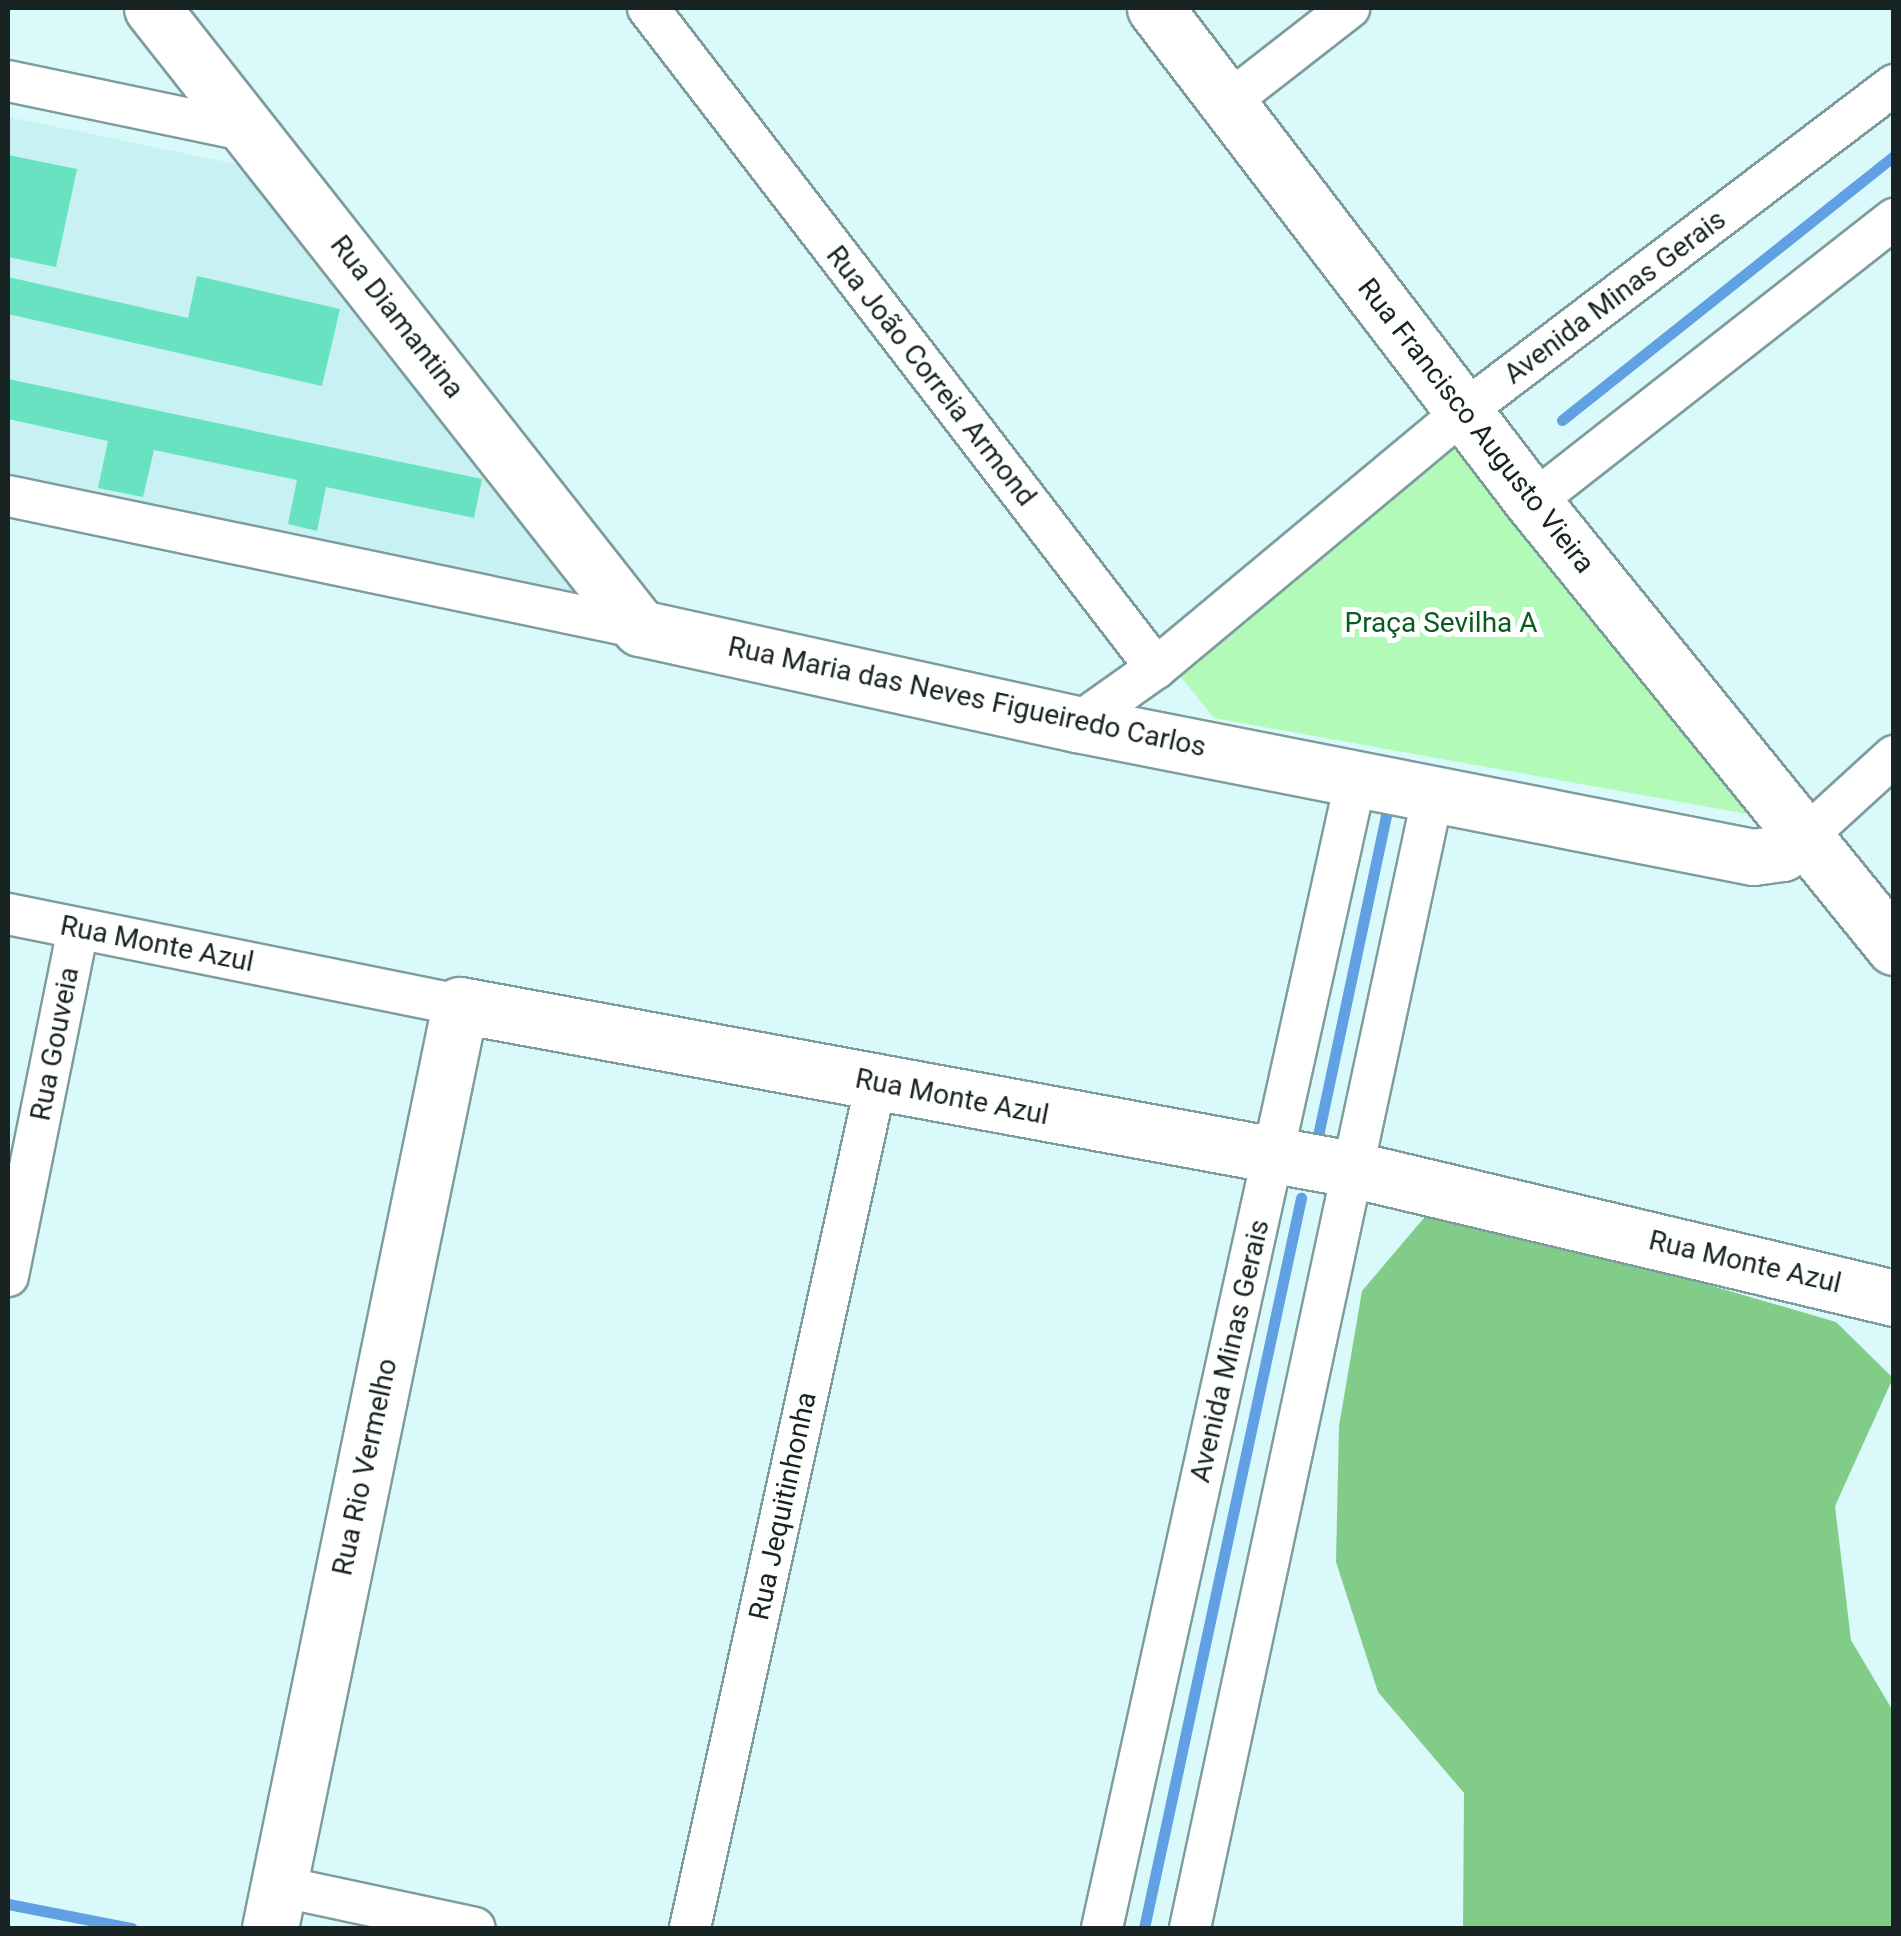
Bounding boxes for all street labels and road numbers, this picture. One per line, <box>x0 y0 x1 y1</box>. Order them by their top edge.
street label: Avenida Minas Gerais <box>1498 203 1732 391</box>
street label: Rua Diamantina <box>323 229 471 405</box>
street label: Rua João Correia Armond <box>819 239 1043 513</box>
street label: Rua Francisco Augusto Vieira <box>1351 272 1601 580</box>
street label: Rua Maria das Neves Figueiredo Carlos <box>725 630 1209 764</box>
street label: Rua Monte Azul <box>57 909 257 979</box>
street label: Rua Gouveia <box>24 964 86 1124</box>
street label: Rua Monte Azul <box>852 1062 1052 1132</box>
street label: Avenida Minas Gerais <box>1183 1216 1277 1486</box>
street label: Rua Monte Azul <box>1646 1224 1844 1300</box>
street label: Rua Rio Vermelho <box>326 1355 404 1579</box>
street label: Rua Jequitinhonha <box>742 1389 824 1623</box>

